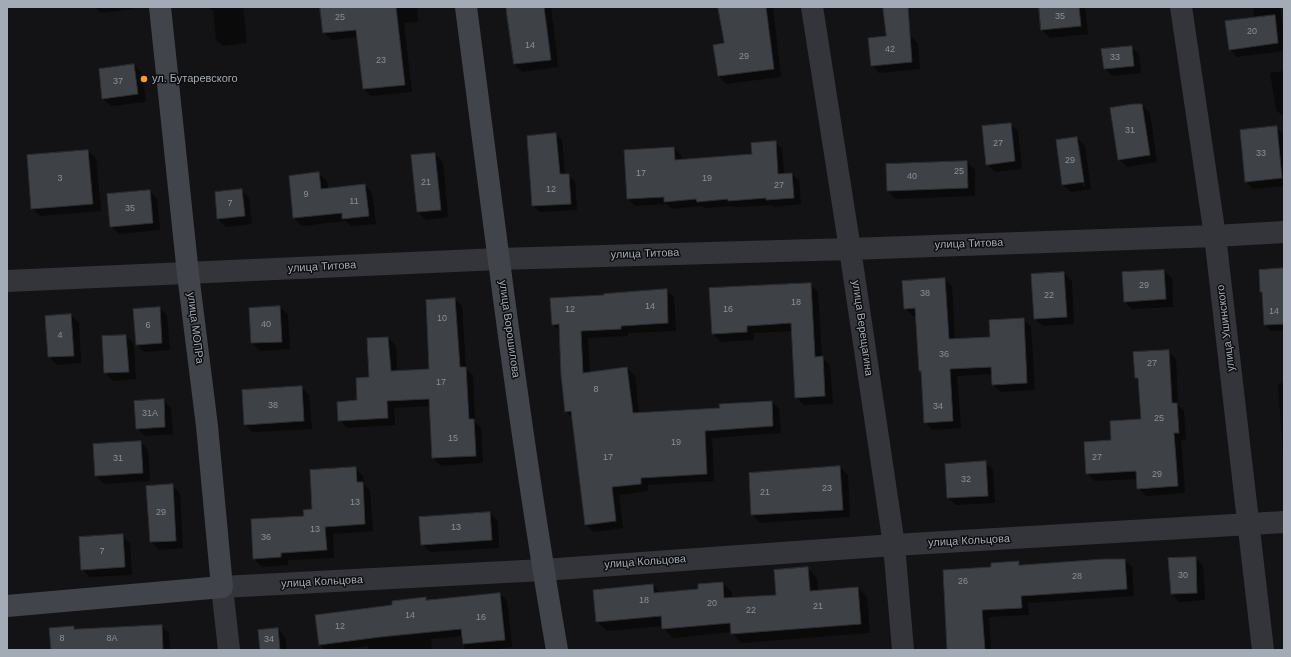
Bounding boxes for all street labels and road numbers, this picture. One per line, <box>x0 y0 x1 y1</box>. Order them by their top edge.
street label: улица Титова <box>935 236 1003 252</box>
street label: улица Титова <box>611 246 679 262</box>
street label: улица Титова <box>287 259 357 275</box>
street label: улица Ворошилова <box>496 279 522 379</box>
street label: улица Верещагина <box>849 279 875 377</box>
street label: улица Ушинского <box>1214 284 1238 372</box>
street label: улица МОПРа <box>184 291 206 365</box>
street label: улица Кольцова <box>928 532 1010 550</box>
street label: улица Кольцова <box>604 553 686 571</box>
street label: улица Кольцова <box>281 573 363 591</box>

